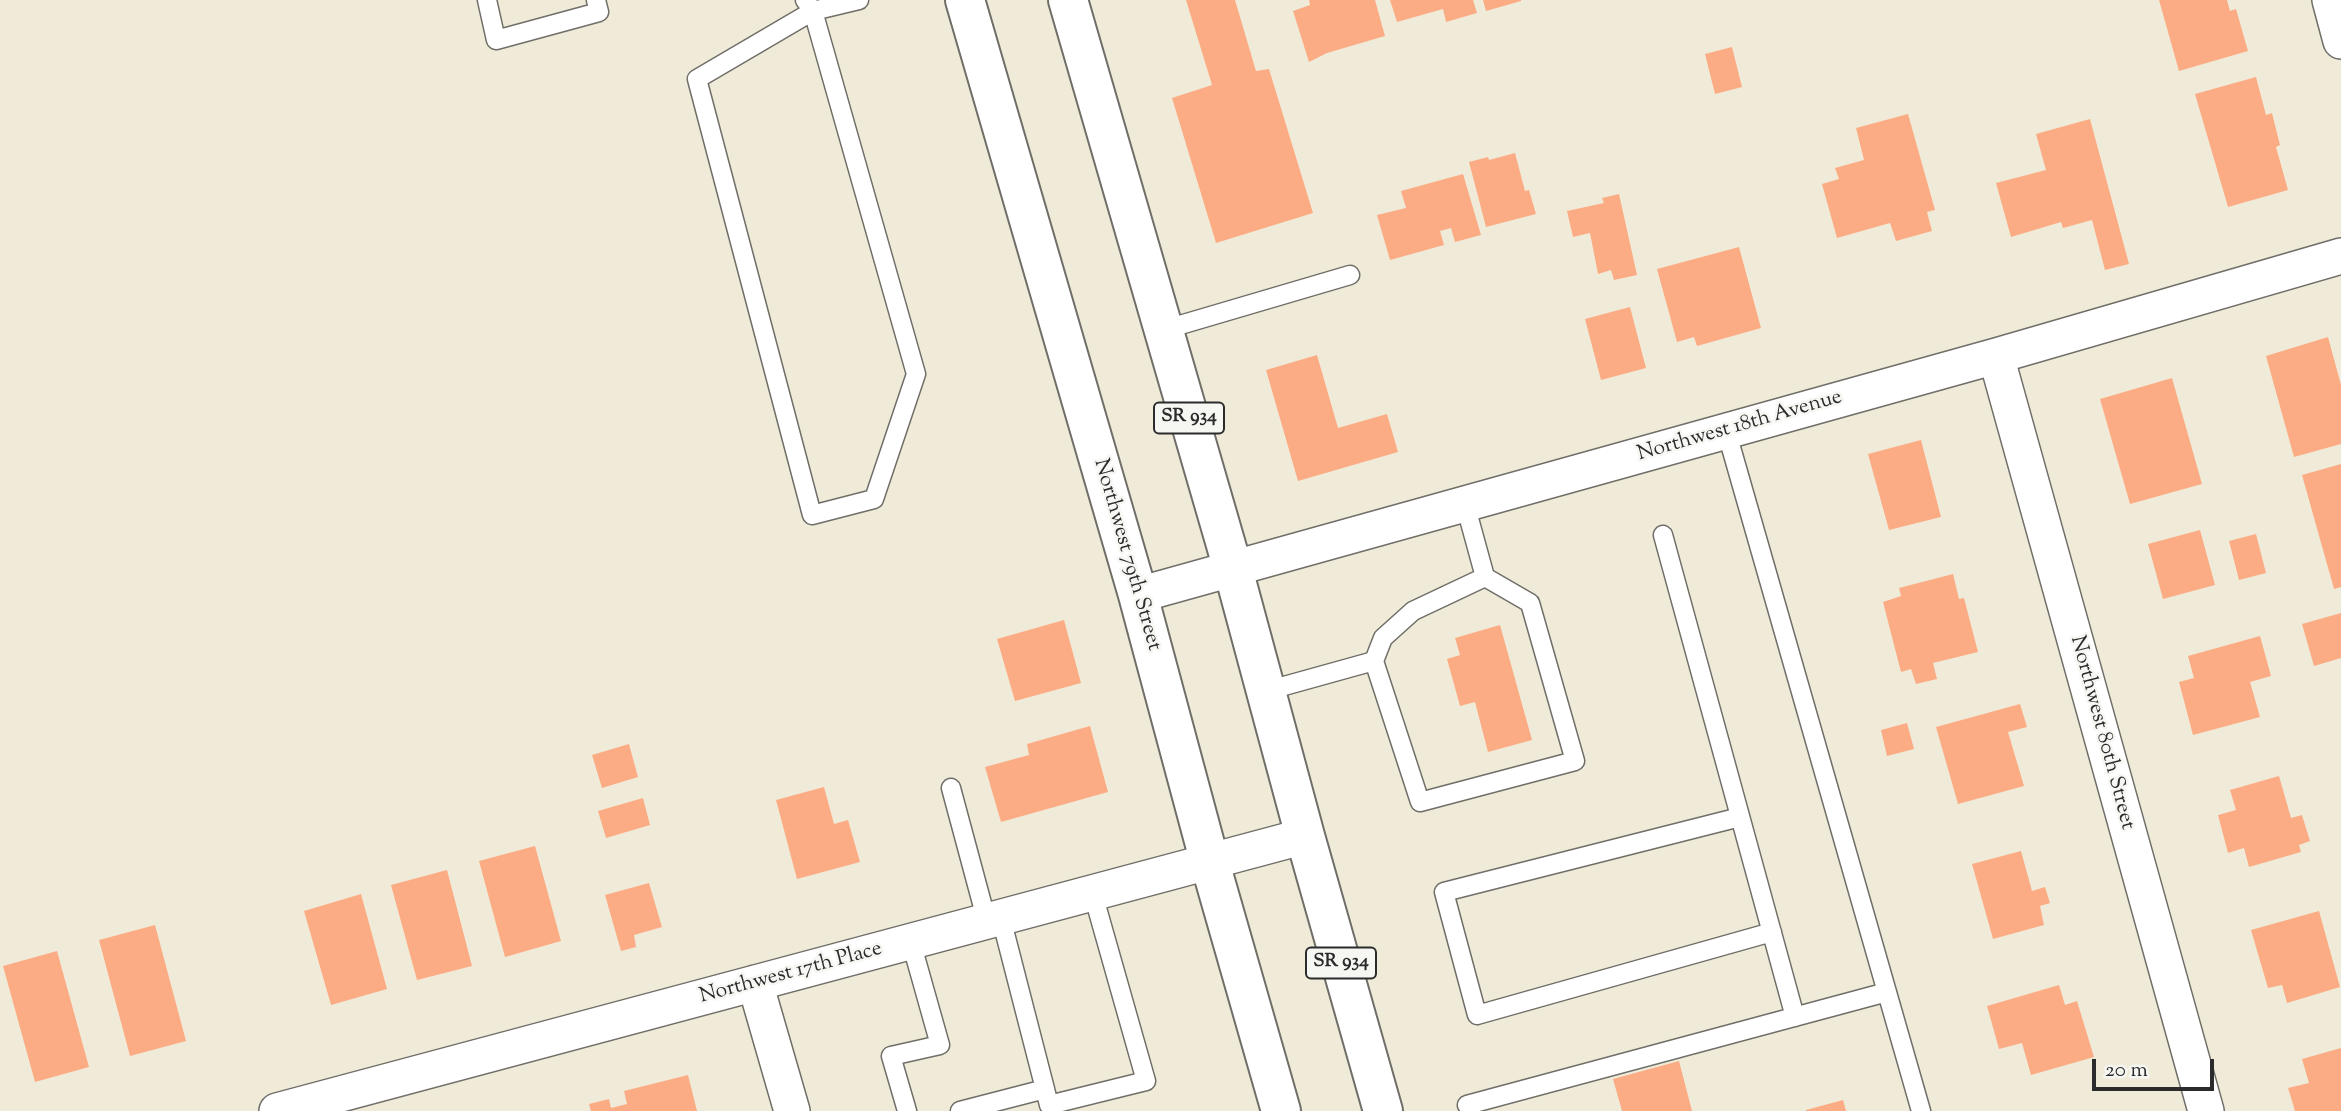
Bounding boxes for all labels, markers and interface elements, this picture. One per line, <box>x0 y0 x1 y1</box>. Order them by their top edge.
street label: Northwest 18th Avenue <box>1635 386 1845 468</box>
road number: SR 934 <box>1154 402 1224 434</box>
street label: Northwest 79th Street <box>1087 456 1165 654</box>
street label: Northwest 80th Street <box>2063 633 2139 833</box>
street label: Northwest 17th Place <box>697 938 885 1010</box>
road number: SR 934 <box>1306 948 1376 979</box>
scale bar <box>2096 1044 2218 1088</box>
text: 20 m <box>2105 1056 2148 1086</box>

